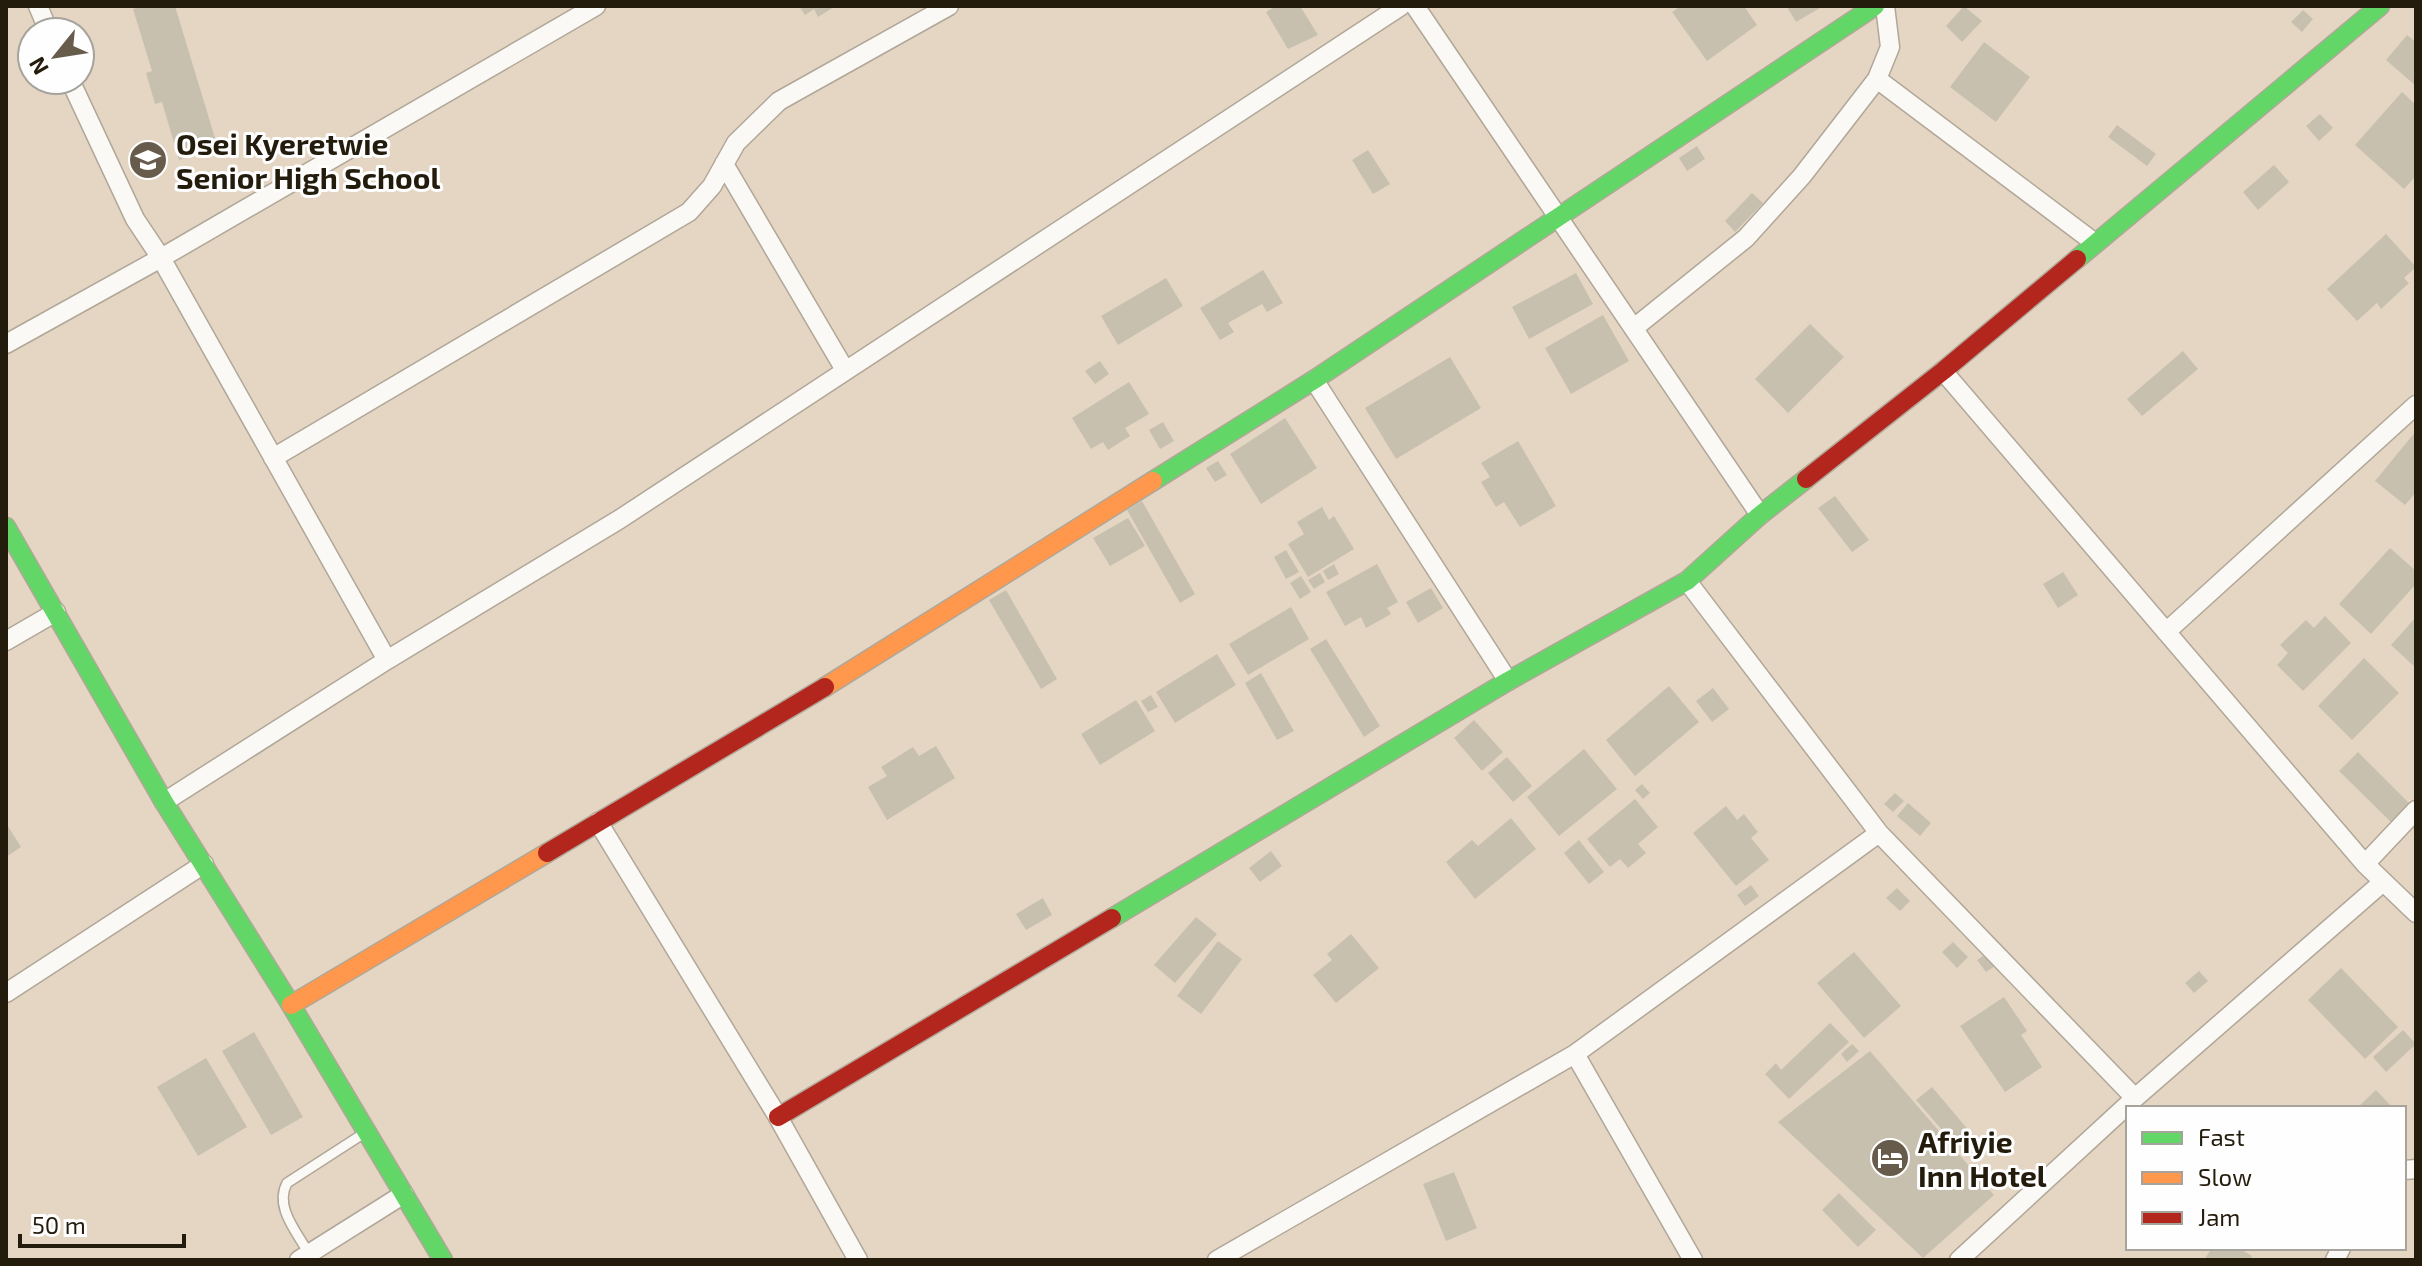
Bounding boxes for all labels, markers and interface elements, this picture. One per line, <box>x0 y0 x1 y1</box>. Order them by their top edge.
north arrow <box>16 16 96 96</box>
text: N <box>23 53 53 80</box>
place label: Osei Kyeretwie Senior High School <box>176 125 440 195</box>
school or university icon: Osei Kyeretwie Senior High School <box>127 139 169 181</box>
legend <box>2126 1106 2406 1250</box>
text: Fast <box>2198 1122 2245 1151</box>
place label: Afriyie Inn Hotel <box>1918 1123 2047 1193</box>
hotel icon: Afriyie Inn Hotel <box>1869 1137 1911 1179</box>
text: Slow <box>2198 1162 2252 1191</box>
scale bar <box>20 1198 184 1248</box>
text: Jam <box>2198 1202 2240 1231</box>
text: 50 m <box>32 1210 86 1239</box>

